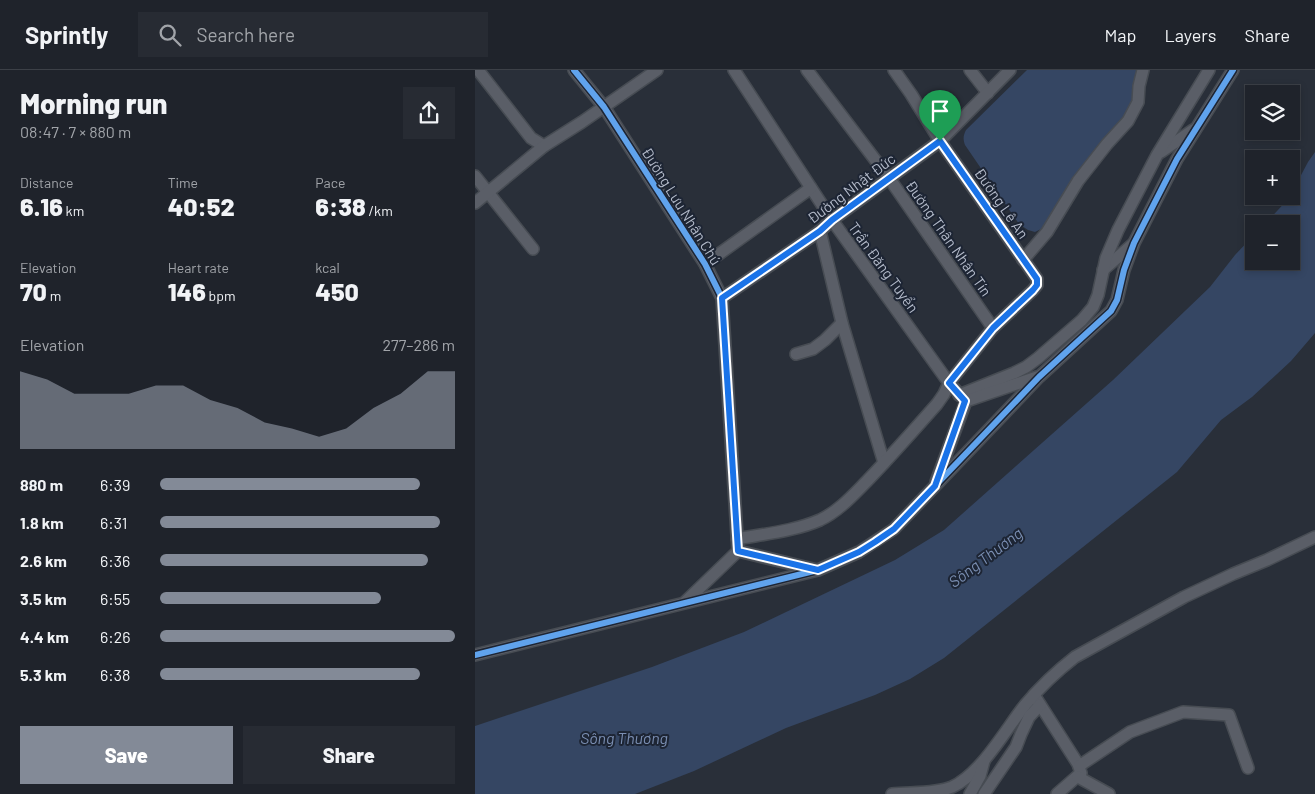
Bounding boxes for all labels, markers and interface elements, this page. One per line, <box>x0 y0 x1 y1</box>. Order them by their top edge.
search box <box>138 12 488 57</box>
text: Sprintly <box>25 20 108 49</box>
icon: search <box>156 21 184 49</box>
text: Search here <box>196 23 295 46</box>
text: Map <box>1104 24 1136 46</box>
text: Layers <box>1164 24 1217 46</box>
text: Share <box>1245 24 1290 46</box>
map controls <box>1245 85 1300 270</box>
button: layers <box>1245 85 1300 140</box>
text: Morning run <box>20 86 168 120</box>
button: share <box>403 87 455 139</box>
pin <box>919 90 961 141</box>
icon: arrive <box>926 97 954 125</box>
text: 08:47 · 7 × 880 m <box>20 122 131 141</box>
street label: Đường Lưu Nhân Chú <box>639 144 725 268</box>
street label: Đường Nhật Đức <box>803 149 899 227</box>
button: + <box>1245 150 1300 205</box>
street label: Đường Lê An <box>971 164 1033 242</box>
text: Distance <box>20 174 73 191</box>
text: Time <box>168 174 198 191</box>
text: Pace <box>315 174 345 191</box>
street label: Đường Thân Nhân Tín <box>902 177 996 299</box>
text: 6.16 <box>20 191 63 221</box>
text: 40:52 <box>168 191 235 221</box>
text: 6:38 <box>315 191 366 221</box>
text: km <box>63 202 84 219</box>
text: /km <box>366 202 393 219</box>
button: − <box>1245 215 1300 270</box>
street label: Trần Đăng Tuyển <box>845 218 923 316</box>
text: Elevation <box>20 259 76 276</box>
text: Heart rate <box>168 259 229 276</box>
text: kcal <box>315 259 340 276</box>
text: 70 <box>20 276 47 306</box>
text: 146 <box>168 276 206 306</box>
text: 450 <box>315 276 359 306</box>
text: m <box>47 287 61 304</box>
text: bpm <box>206 287 236 304</box>
text: Elevation <box>20 335 84 354</box>
text: 277–286 m <box>383 335 455 354</box>
text: 880 m <box>20 475 63 494</box>
text: 6:39 <box>100 475 130 494</box>
text: 1.8 km <box>20 513 64 532</box>
text: 6:31 <box>100 513 127 532</box>
water label: Sông Thương <box>944 523 1026 591</box>
text: 2.6 km <box>20 551 67 570</box>
text: 6:36 <box>100 551 130 570</box>
text: 3.5 km <box>20 589 67 608</box>
text: 6:55 <box>100 589 130 608</box>
text: 4.4 km <box>20 627 69 646</box>
text: 6:26 <box>100 627 130 646</box>
text: 5.3 km <box>20 665 67 684</box>
text: 6:38 <box>100 665 130 684</box>
button: Save <box>20 726 233 784</box>
button: Share <box>243 726 455 784</box>
water label: Sông Thương <box>580 728 668 747</box>

